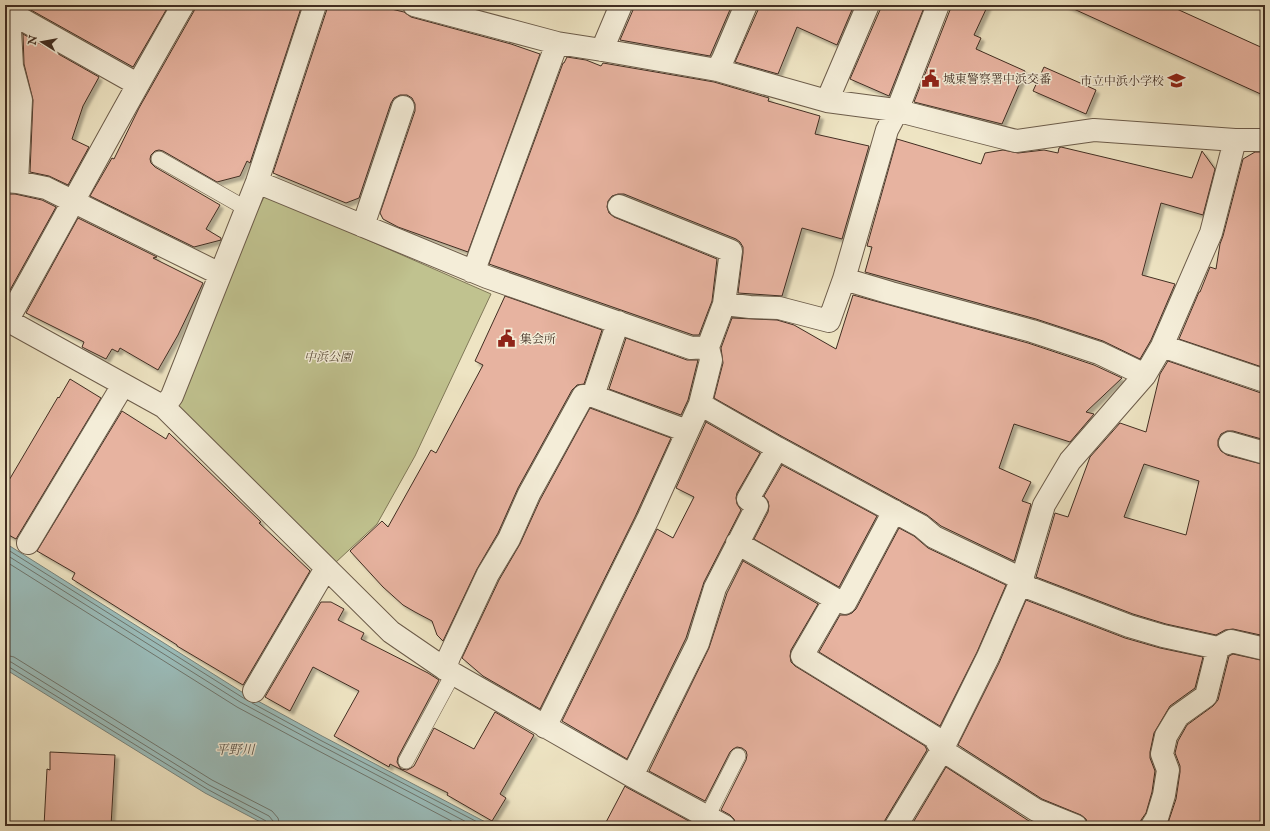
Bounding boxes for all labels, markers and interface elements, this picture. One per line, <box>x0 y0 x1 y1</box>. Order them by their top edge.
north arrow <box>22 22 62 62</box>
text: N <box>25 34 41 47</box>
public building icon: 城東警察署中浜交番 <box>920 69 940 89</box>
school or university icon: 市立中浜小学校 <box>1167 71 1187 91</box>
place label: 城東警察署中浜交番 <box>943 72 1051 87</box>
place label: 市立中浜小学校 <box>1080 74 1164 89</box>
public building icon: 集会所 <box>497 329 517 349</box>
place label: 集会所 <box>520 332 556 347</box>
park label: 中浜公園 <box>304 350 354 365</box>
water label: 平野川 <box>215 742 256 759</box>

